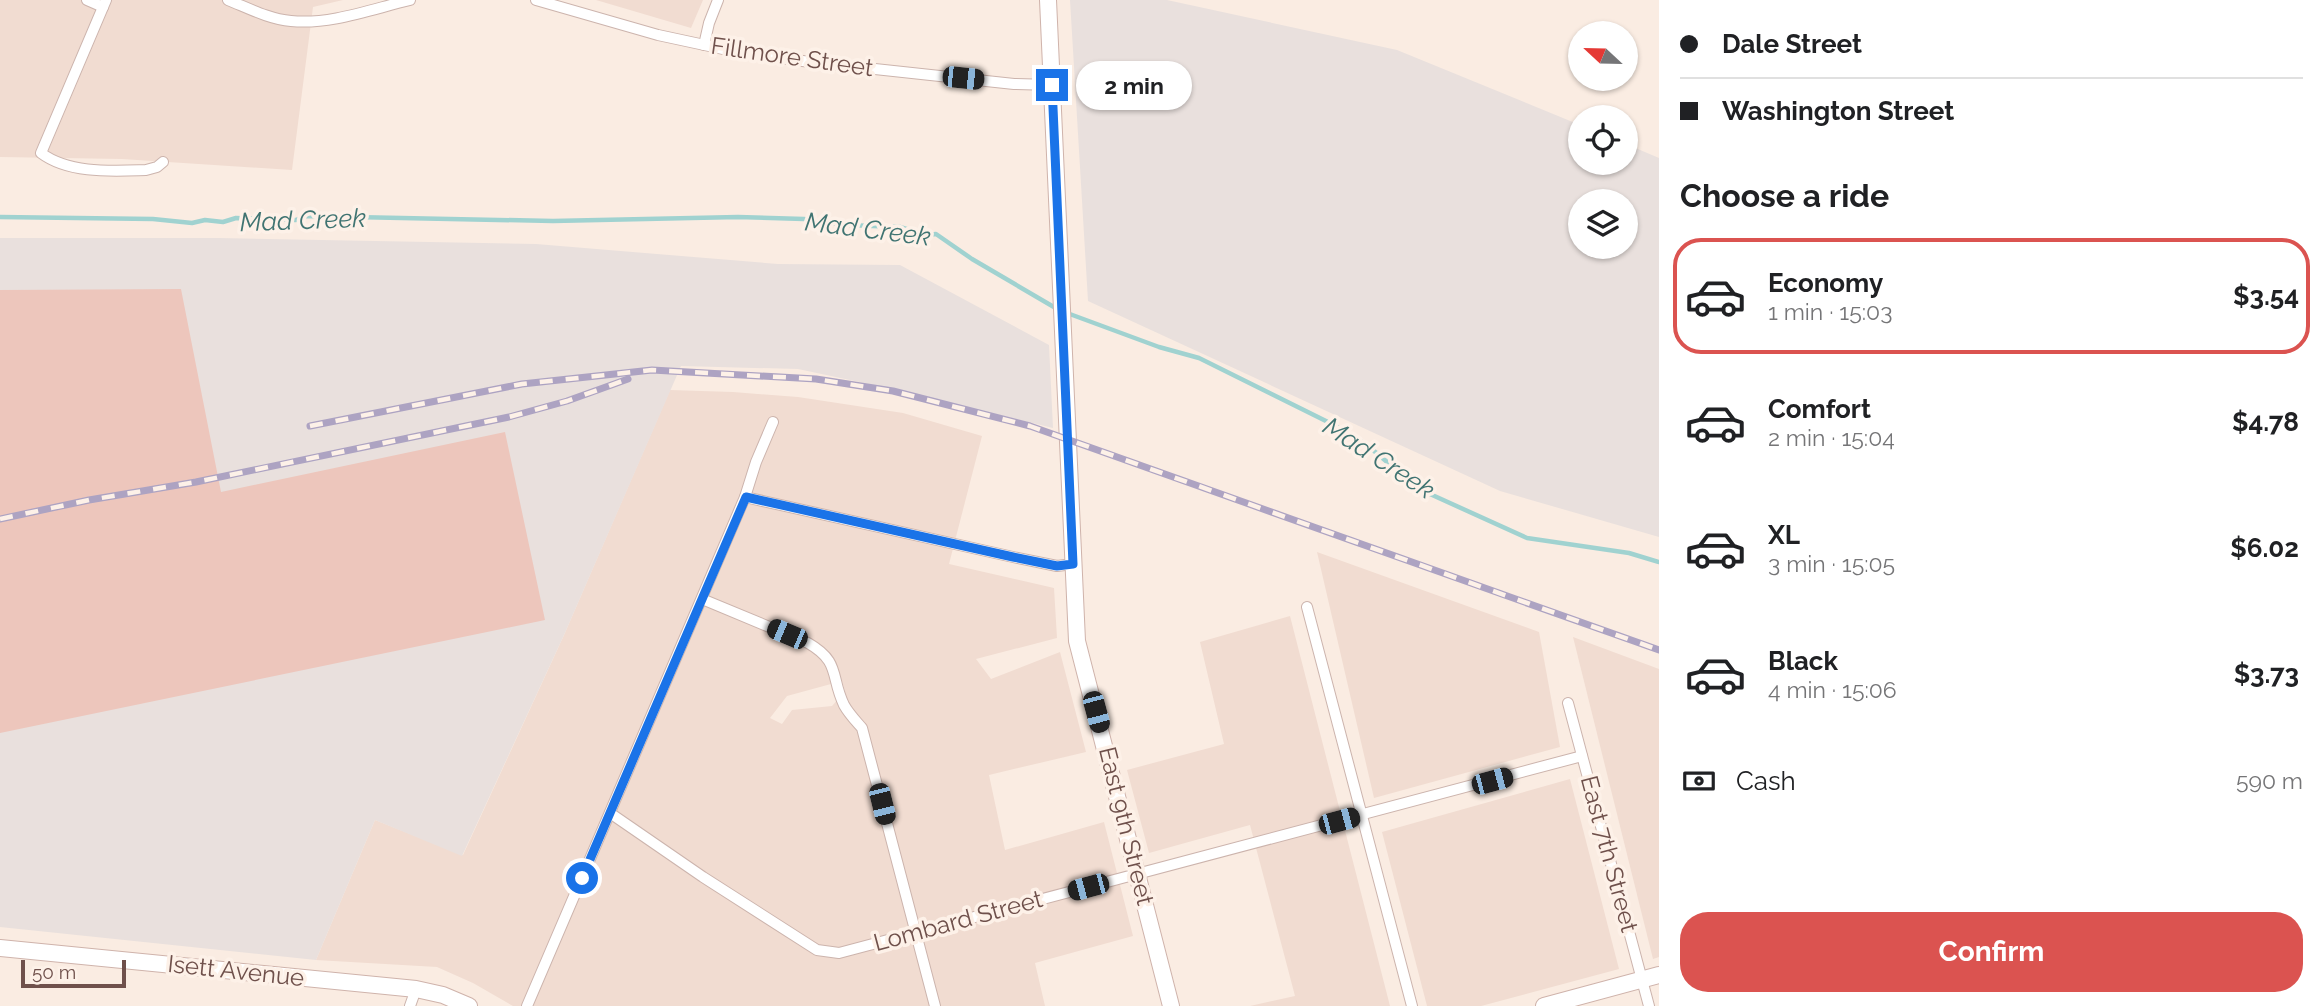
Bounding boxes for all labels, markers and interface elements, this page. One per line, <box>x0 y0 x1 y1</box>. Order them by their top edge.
north arrow <box>1568 21 1638 91</box>
map controls <box>1568 21 1638 259</box>
text: Dale Street <box>1722 29 1862 59</box>
street label: Fillmore Street <box>709 31 875 82</box>
callout: 2 min <box>1076 60 1192 110</box>
car <box>942 65 985 91</box>
route end <box>1036 69 1068 101</box>
text: 2 min <box>1104 72 1164 99</box>
text: Washington Street <box>1722 96 1954 126</box>
button: locate <box>1568 105 1638 175</box>
text: Choose a ride <box>1680 177 1889 214</box>
button: layers <box>1568 189 1638 259</box>
water label: Mad Creek <box>239 203 367 237</box>
water label: Mad Creek <box>803 206 933 252</box>
icon: car <box>1684 265 1747 328</box>
text: Economy <box>1768 268 1883 298</box>
text: $3.54 <box>2233 281 2299 311</box>
text: 1 min · 15:03 <box>1768 298 1892 325</box>
icon: car <box>1684 391 1747 454</box>
text: Comfort <box>1768 394 1871 424</box>
text: $4.78 <box>2232 407 2299 437</box>
water label: Mad Creek <box>1318 411 1440 505</box>
text: 2 min · 15:04 <box>1768 424 1895 451</box>
icon: car <box>1684 517 1747 580</box>
text: XL <box>1768 520 1800 550</box>
text: $6.02 <box>2230 533 2299 563</box>
text: 3 min · 15:05 <box>1768 550 1895 577</box>
car <box>764 616 811 652</box>
icon: car <box>1684 643 1747 706</box>
text: Black <box>1768 646 1838 676</box>
text: $3.73 <box>2234 659 2299 689</box>
text: 4 min · 15:06 <box>1768 676 1897 703</box>
car <box>1081 689 1112 735</box>
street label: East 9th Street <box>1093 744 1160 908</box>
icon: cash <box>1680 762 1718 800</box>
car <box>1469 765 1516 797</box>
text: Cash <box>1736 766 1796 796</box>
text: 590 m <box>2236 767 2303 794</box>
street label: East 7th Street <box>1575 772 1644 935</box>
car <box>867 781 898 827</box>
car <box>1316 805 1363 837</box>
route start <box>566 862 598 894</box>
car <box>1065 871 1112 903</box>
street label: Lombard Street <box>870 884 1045 957</box>
button: Confirm <box>1680 912 2303 992</box>
street label: Isett Avenue <box>166 949 306 992</box>
scale bar <box>21 957 126 989</box>
text: 50 m <box>32 961 76 983</box>

